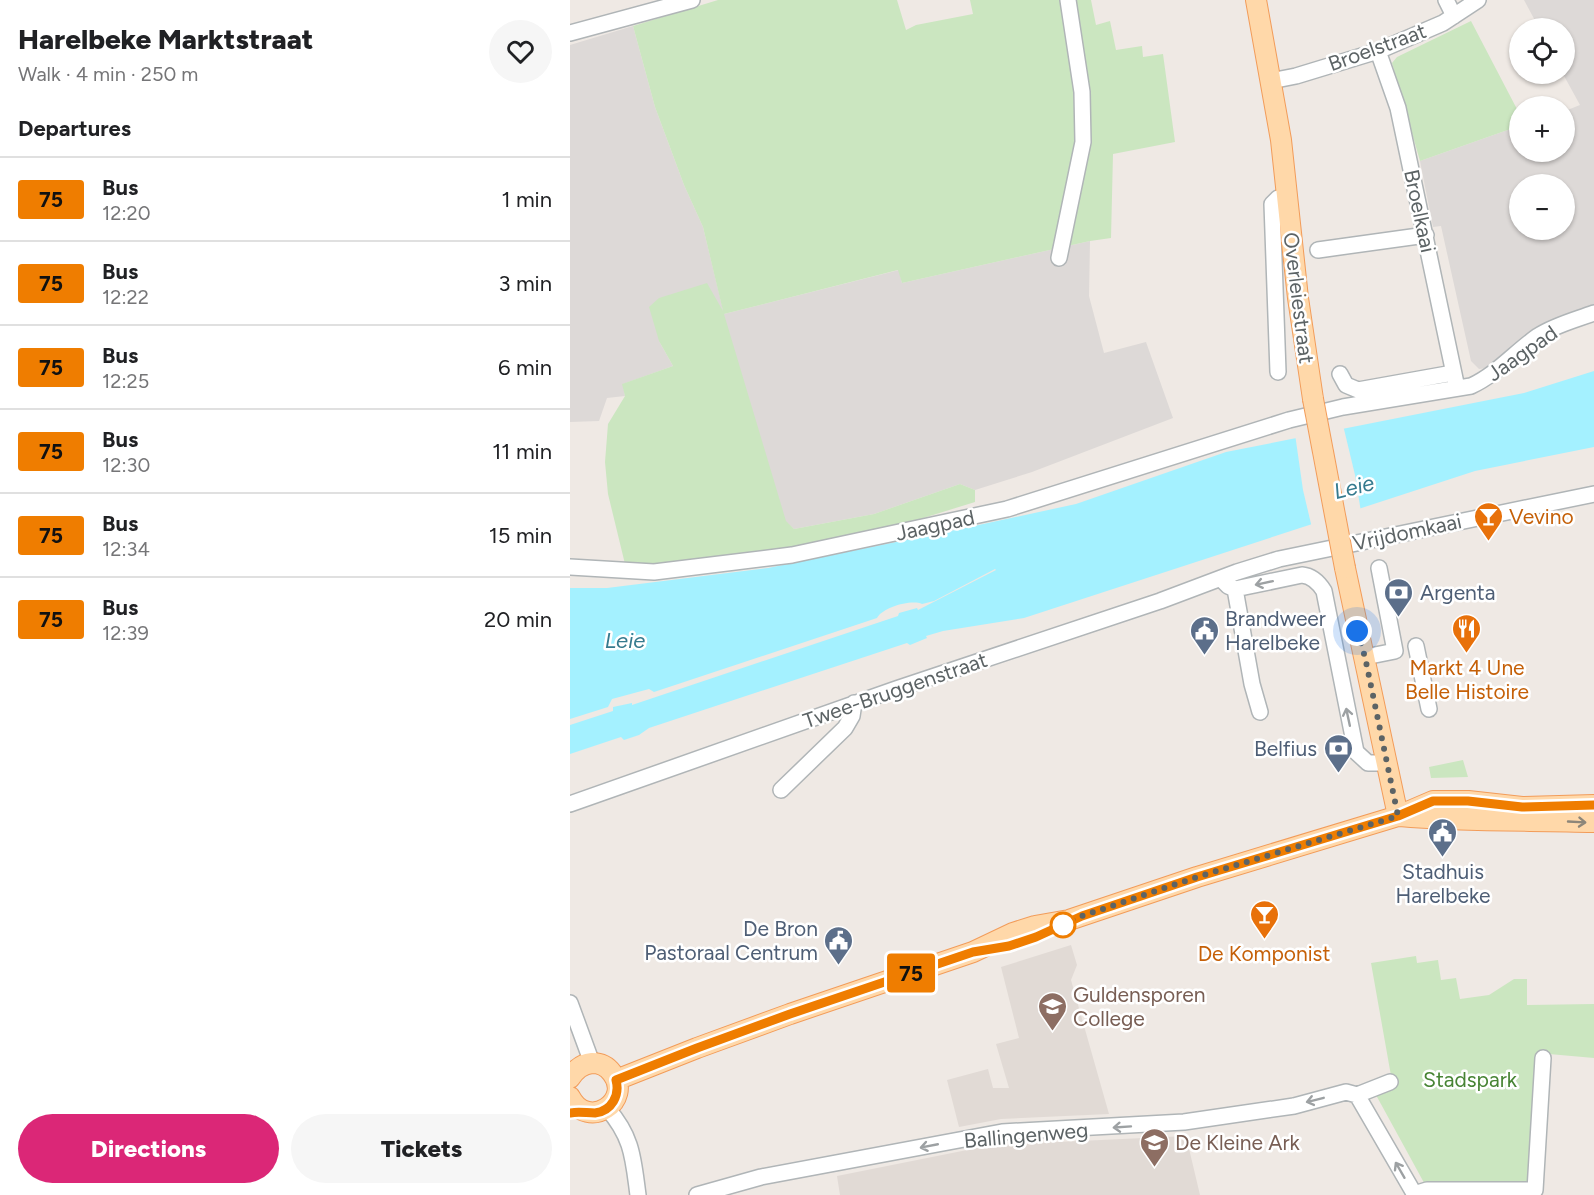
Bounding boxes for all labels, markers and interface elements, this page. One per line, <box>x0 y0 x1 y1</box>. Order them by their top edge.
street label: Broelstraat <box>1325 18 1429 76</box>
map controls <box>1509 18 1575 240</box>
button: locate <box>1509 18 1575 84</box>
button: heart <box>489 20 552 83</box>
text: Harelbeke Marktstraat <box>18 22 313 56</box>
text: Walk · 4 min · 250 m <box>18 62 198 86</box>
button: + <box>1509 96 1575 162</box>
text: Departures <box>18 115 131 142</box>
street label: Broelkaai <box>1399 167 1441 255</box>
text: Bus <box>102 174 138 201</box>
button: − <box>1509 174 1575 240</box>
text: 1 min <box>501 186 552 213</box>
text: 75 <box>39 187 63 212</box>
text: 12:20 <box>102 201 151 225</box>
street label: Overleiestraat <box>1279 231 1319 365</box>
text: Bus <box>102 258 138 285</box>
text: 3 min <box>498 270 552 297</box>
text: 75 <box>39 271 63 296</box>
text: 12:22 <box>102 285 149 309</box>
street label: Jaagpad <box>1482 320 1562 386</box>
text: Bus <box>102 342 138 369</box>
text: 6 min <box>498 354 552 381</box>
text: 75 <box>39 355 63 380</box>
text: 12:25 <box>102 369 149 393</box>
text: Bus <box>102 426 138 453</box>
text: 11 min <box>492 438 552 465</box>
text: 75 <box>39 439 63 464</box>
text: 12:30 <box>102 453 150 477</box>
water label: Leie <box>1331 469 1377 505</box>
bar icon: Vevino <box>1472 500 1504 542</box>
street label: Jaagpad <box>893 504 977 546</box>
place label: Vevino <box>1509 504 1574 529</box>
street label: Vrijdomkaai <box>1350 508 1464 556</box>
text: Bus <box>102 510 138 537</box>
text: 15 min <box>489 522 552 549</box>
text: 75 <box>39 523 63 548</box>
text: 12:34 <box>102 537 150 561</box>
bank icon: Argenta <box>1383 576 1415 618</box>
one-way arrow <box>1255 578 1274 589</box>
place label: Argenta <box>1420 580 1495 605</box>
text: Bus <box>102 594 138 621</box>
text: 20 min <box>484 606 552 633</box>
place label: Brandweer Harelbeke <box>1225 606 1326 655</box>
text: 75 <box>39 607 63 632</box>
restaurant icon: Markt 4 Une Belle Histoire <box>1451 612 1483 654</box>
public building icon: Brandweer Harelbeke <box>1188 614 1220 656</box>
your location <box>1342 616 1372 646</box>
text: 12:39 <box>102 621 149 645</box>
water label: Leie <box>605 627 645 654</box>
street label: Twee-Bruggenstraat <box>800 647 990 733</box>
place label: Markt 4 Une Belle Histoire <box>1405 655 1529 704</box>
one-way arrow <box>1342 707 1353 727</box>
bank icon: Belfius <box>1322 732 1354 774</box>
place label: Belfius <box>1254 736 1317 761</box>
public building icon: Stadhuis Harelbeke <box>1427 816 1459 858</box>
one-way arrow <box>1566 816 1586 827</box>
place label: Stadhuis Harelbeke <box>1396 859 1490 908</box>
bar icon: De Komponist <box>1248 898 1280 940</box>
unlabelled marker <box>1050 912 1076 938</box>
place label: De Bron Pastoraal Centrum <box>644 916 818 965</box>
public building icon: De Bron Pastoraal Centrum <box>823 924 855 966</box>
place label: De Komponist <box>1198 941 1330 966</box>
line badge: 75 <box>884 954 938 992</box>
text: 75 <box>899 961 923 986</box>
place label: Guldensporen College <box>1073 982 1205 1031</box>
school or university icon: Guldensporen College <box>1036 990 1068 1032</box>
park label: Stadspark <box>1423 1067 1518 1092</box>
one-way arrow <box>1306 1095 1325 1107</box>
button: Directions <box>18 1114 279 1183</box>
button: Tickets <box>291 1114 552 1183</box>
street label: Ballingenweg <box>963 1117 1089 1153</box>
one-way arrow <box>1113 1121 1133 1132</box>
school or university icon: De Kleine Ark <box>1138 1126 1170 1168</box>
place label: De Kleine Ark <box>1175 1130 1301 1155</box>
one-way arrow <box>919 1141 939 1152</box>
one-way arrow <box>1394 1162 1406 1179</box>

